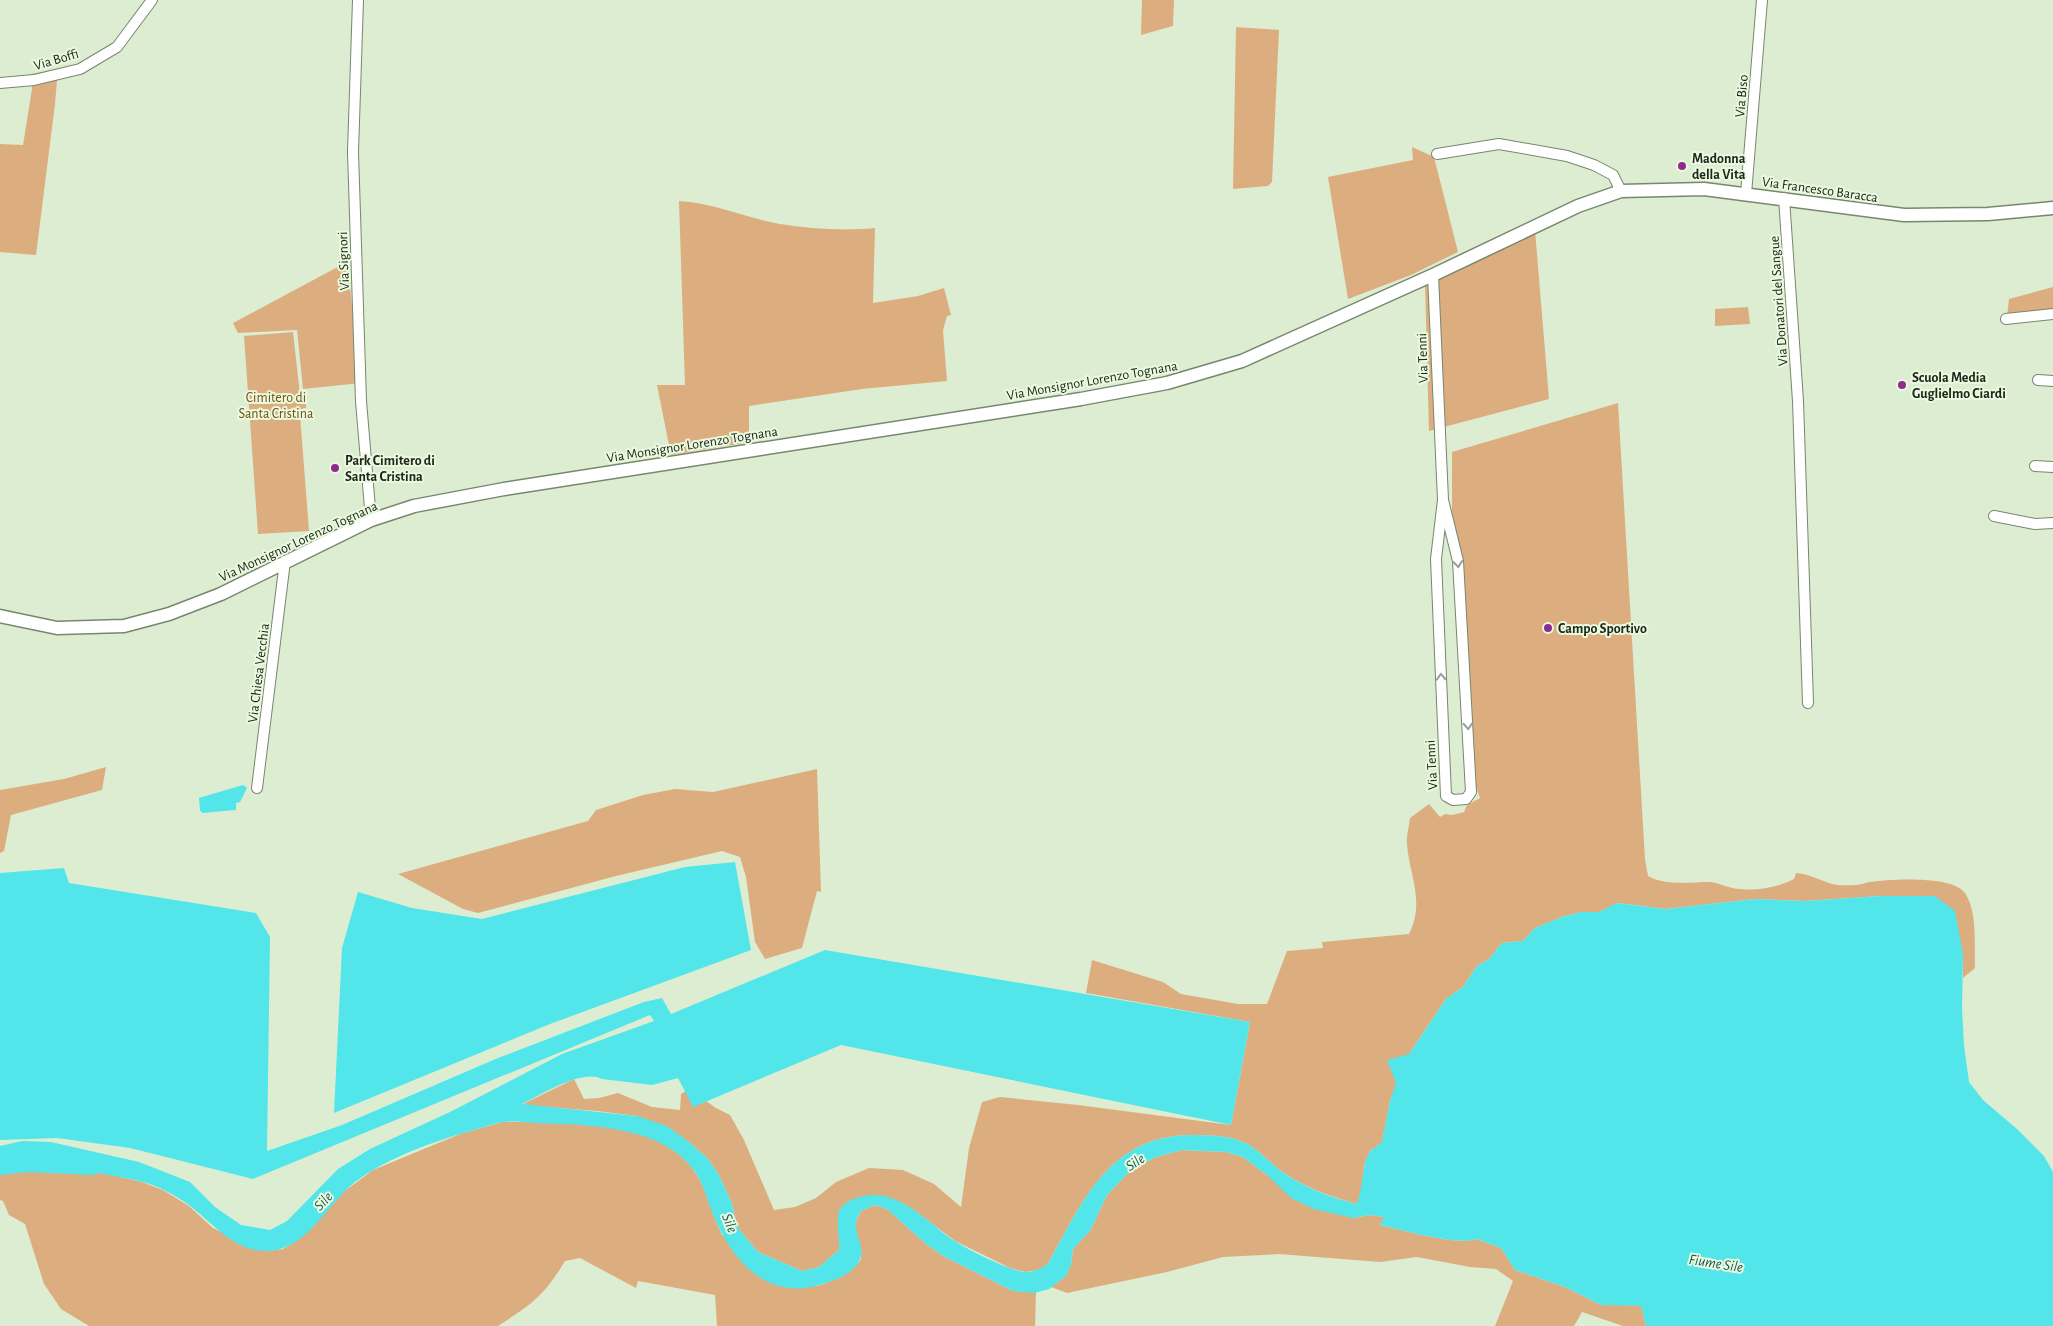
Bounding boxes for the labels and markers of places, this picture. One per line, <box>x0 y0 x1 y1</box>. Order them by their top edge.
place label: Madonna della Vita <box>1692 152 1746 182</box>
marker: Madonna della Vita <box>1676 160 1688 172</box>
place label: Scuola Media Guglielmo Ciardi <box>1912 371 2006 401</box>
marker: Scuola Media Guglielmo Ciardi <box>1896 379 1908 391</box>
place label: Park Cimitero di Santa Cristina <box>345 454 435 484</box>
marker: Park Cimitero di Santa Cristina <box>329 462 341 474</box>
marker: Campo Sportivo <box>1542 622 1554 634</box>
place label: Campo Sportivo <box>1558 622 1647 636</box>

